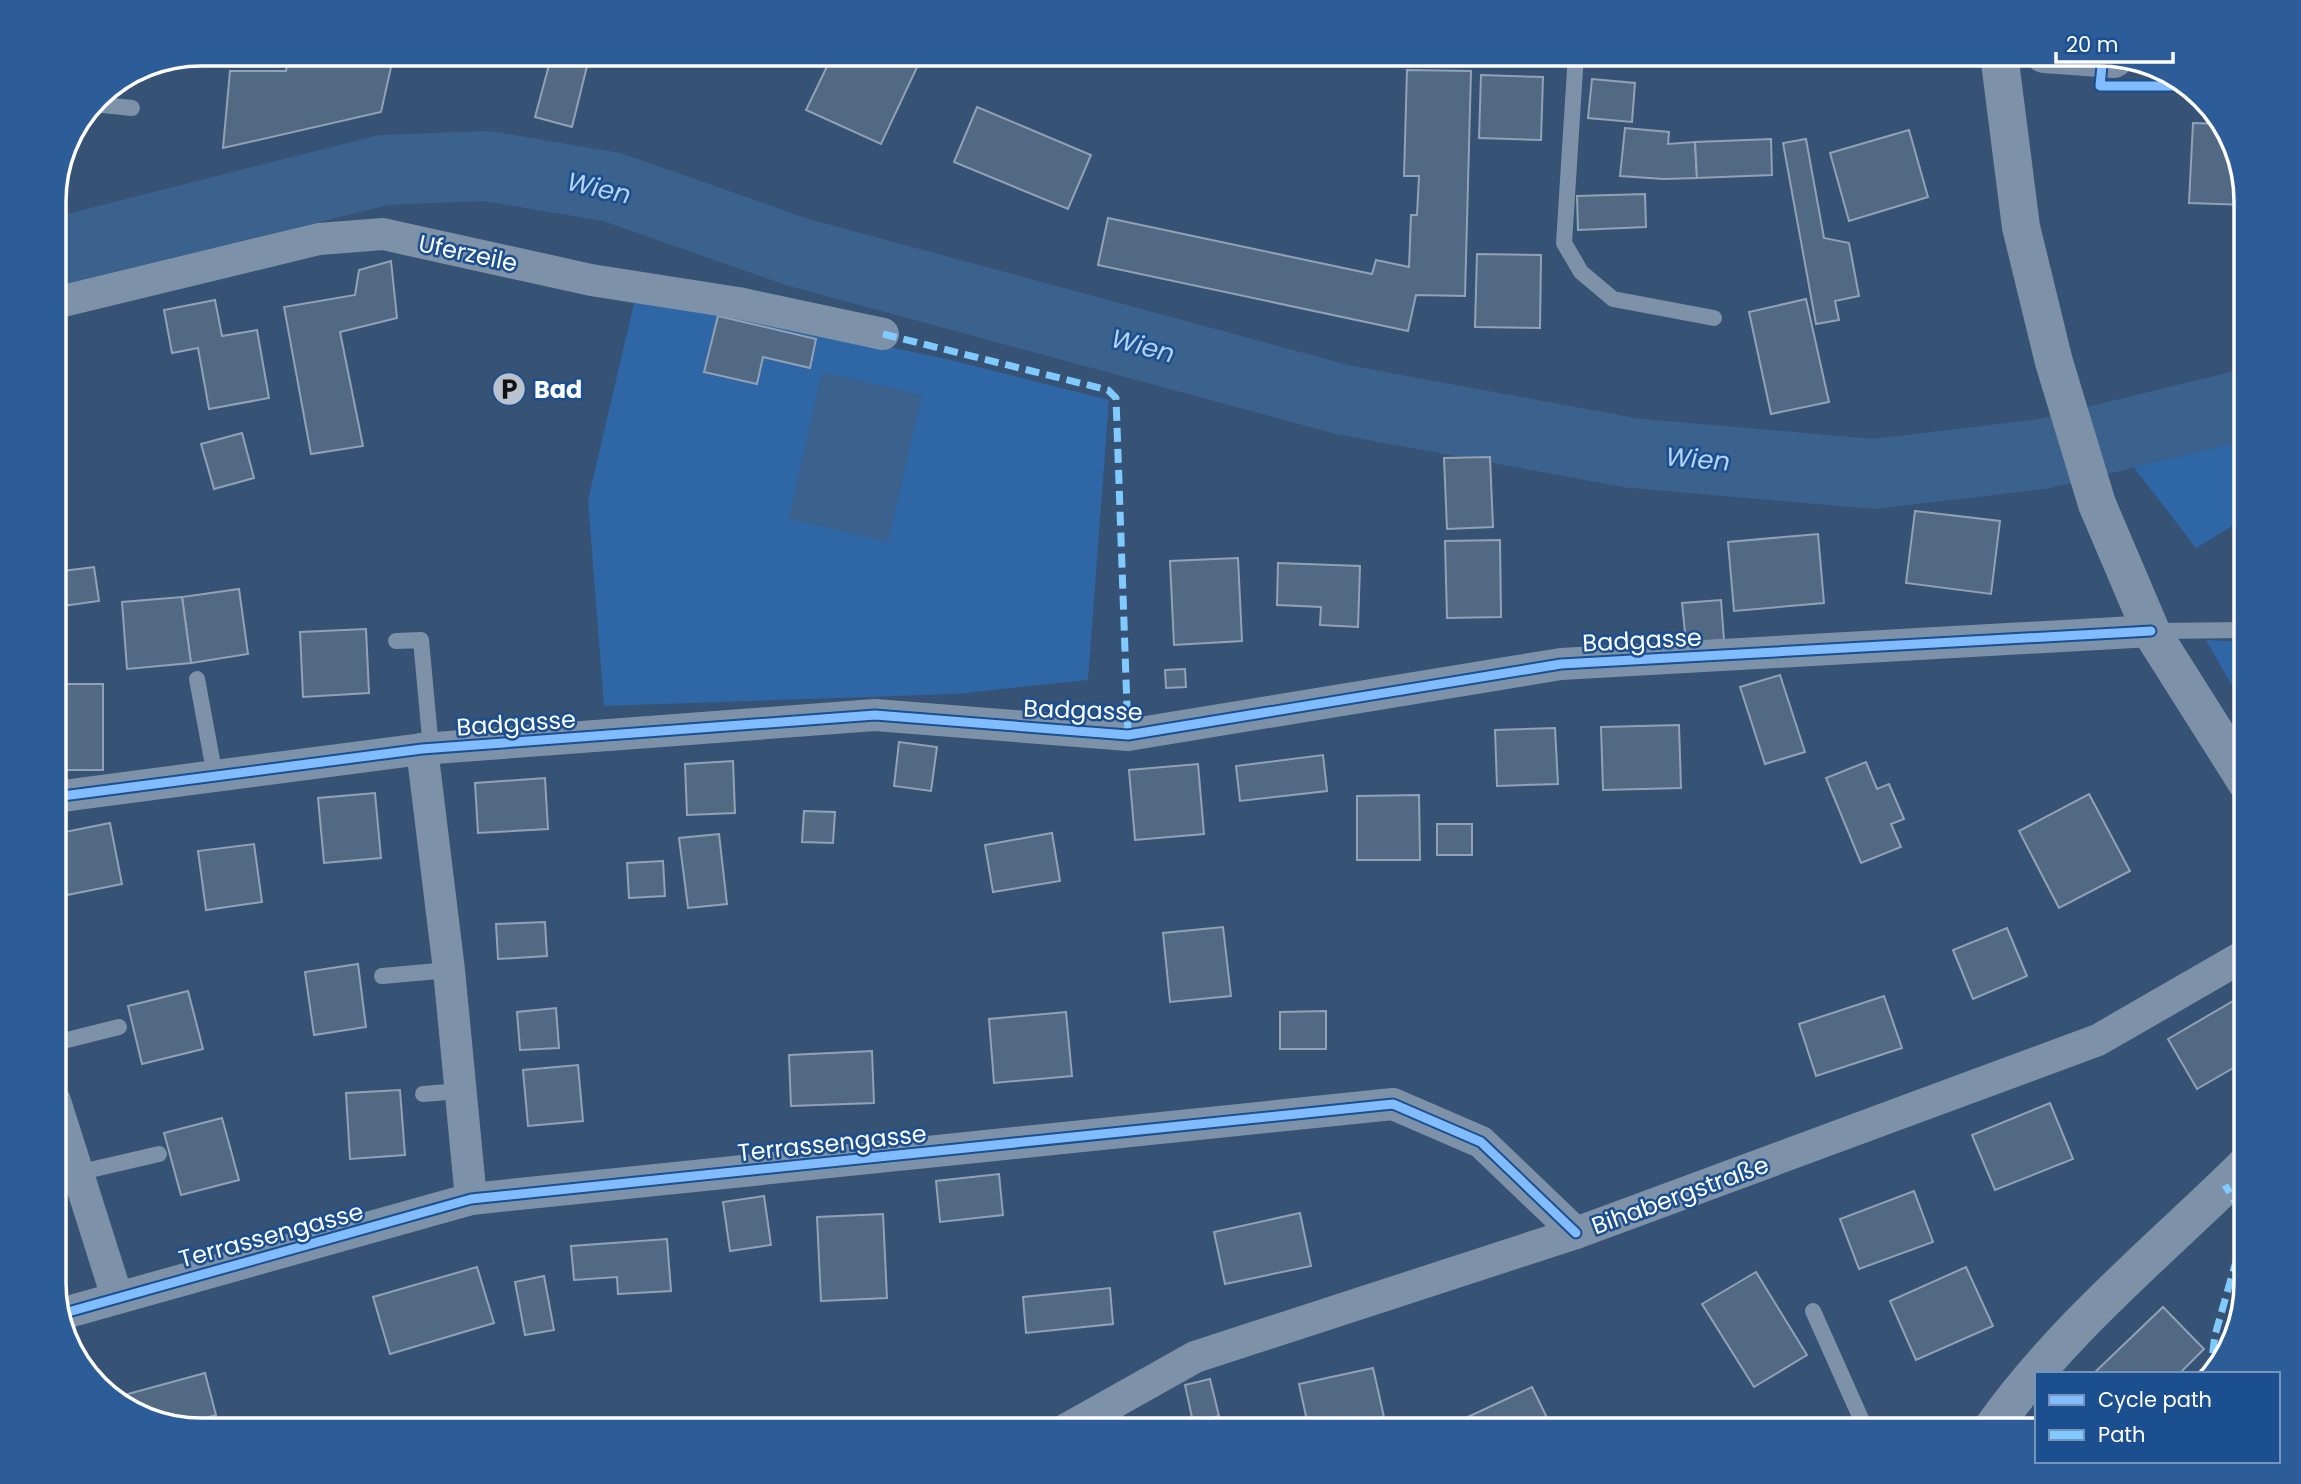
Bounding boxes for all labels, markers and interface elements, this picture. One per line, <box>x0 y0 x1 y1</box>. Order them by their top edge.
scale bar <box>2056 21 2173 65</box>
text: 20 m <box>2066 30 2119 59</box>
water label: Wien <box>564 163 634 213</box>
street label: Uferzeile <box>415 226 521 280</box>
water label: Wien <box>1107 320 1179 372</box>
parking icon: Bad <box>490 370 528 408</box>
place label: Bad <box>534 373 582 406</box>
water label: Wien <box>1664 438 1732 480</box>
street label: Badgasse <box>1581 620 1703 660</box>
street label: Badgasse <box>1023 691 1143 729</box>
street label: Badgasse <box>455 702 577 744</box>
street label: Terrassengasse <box>736 1117 928 1169</box>
street label: Bihabergstraße <box>1587 1148 1773 1242</box>
street label: Terrassengasse <box>175 1195 367 1275</box>
legend <box>2035 1372 2280 1463</box>
text: Cycle path <box>2098 1385 2212 1414</box>
text: Path <box>2098 1420 2145 1449</box>

